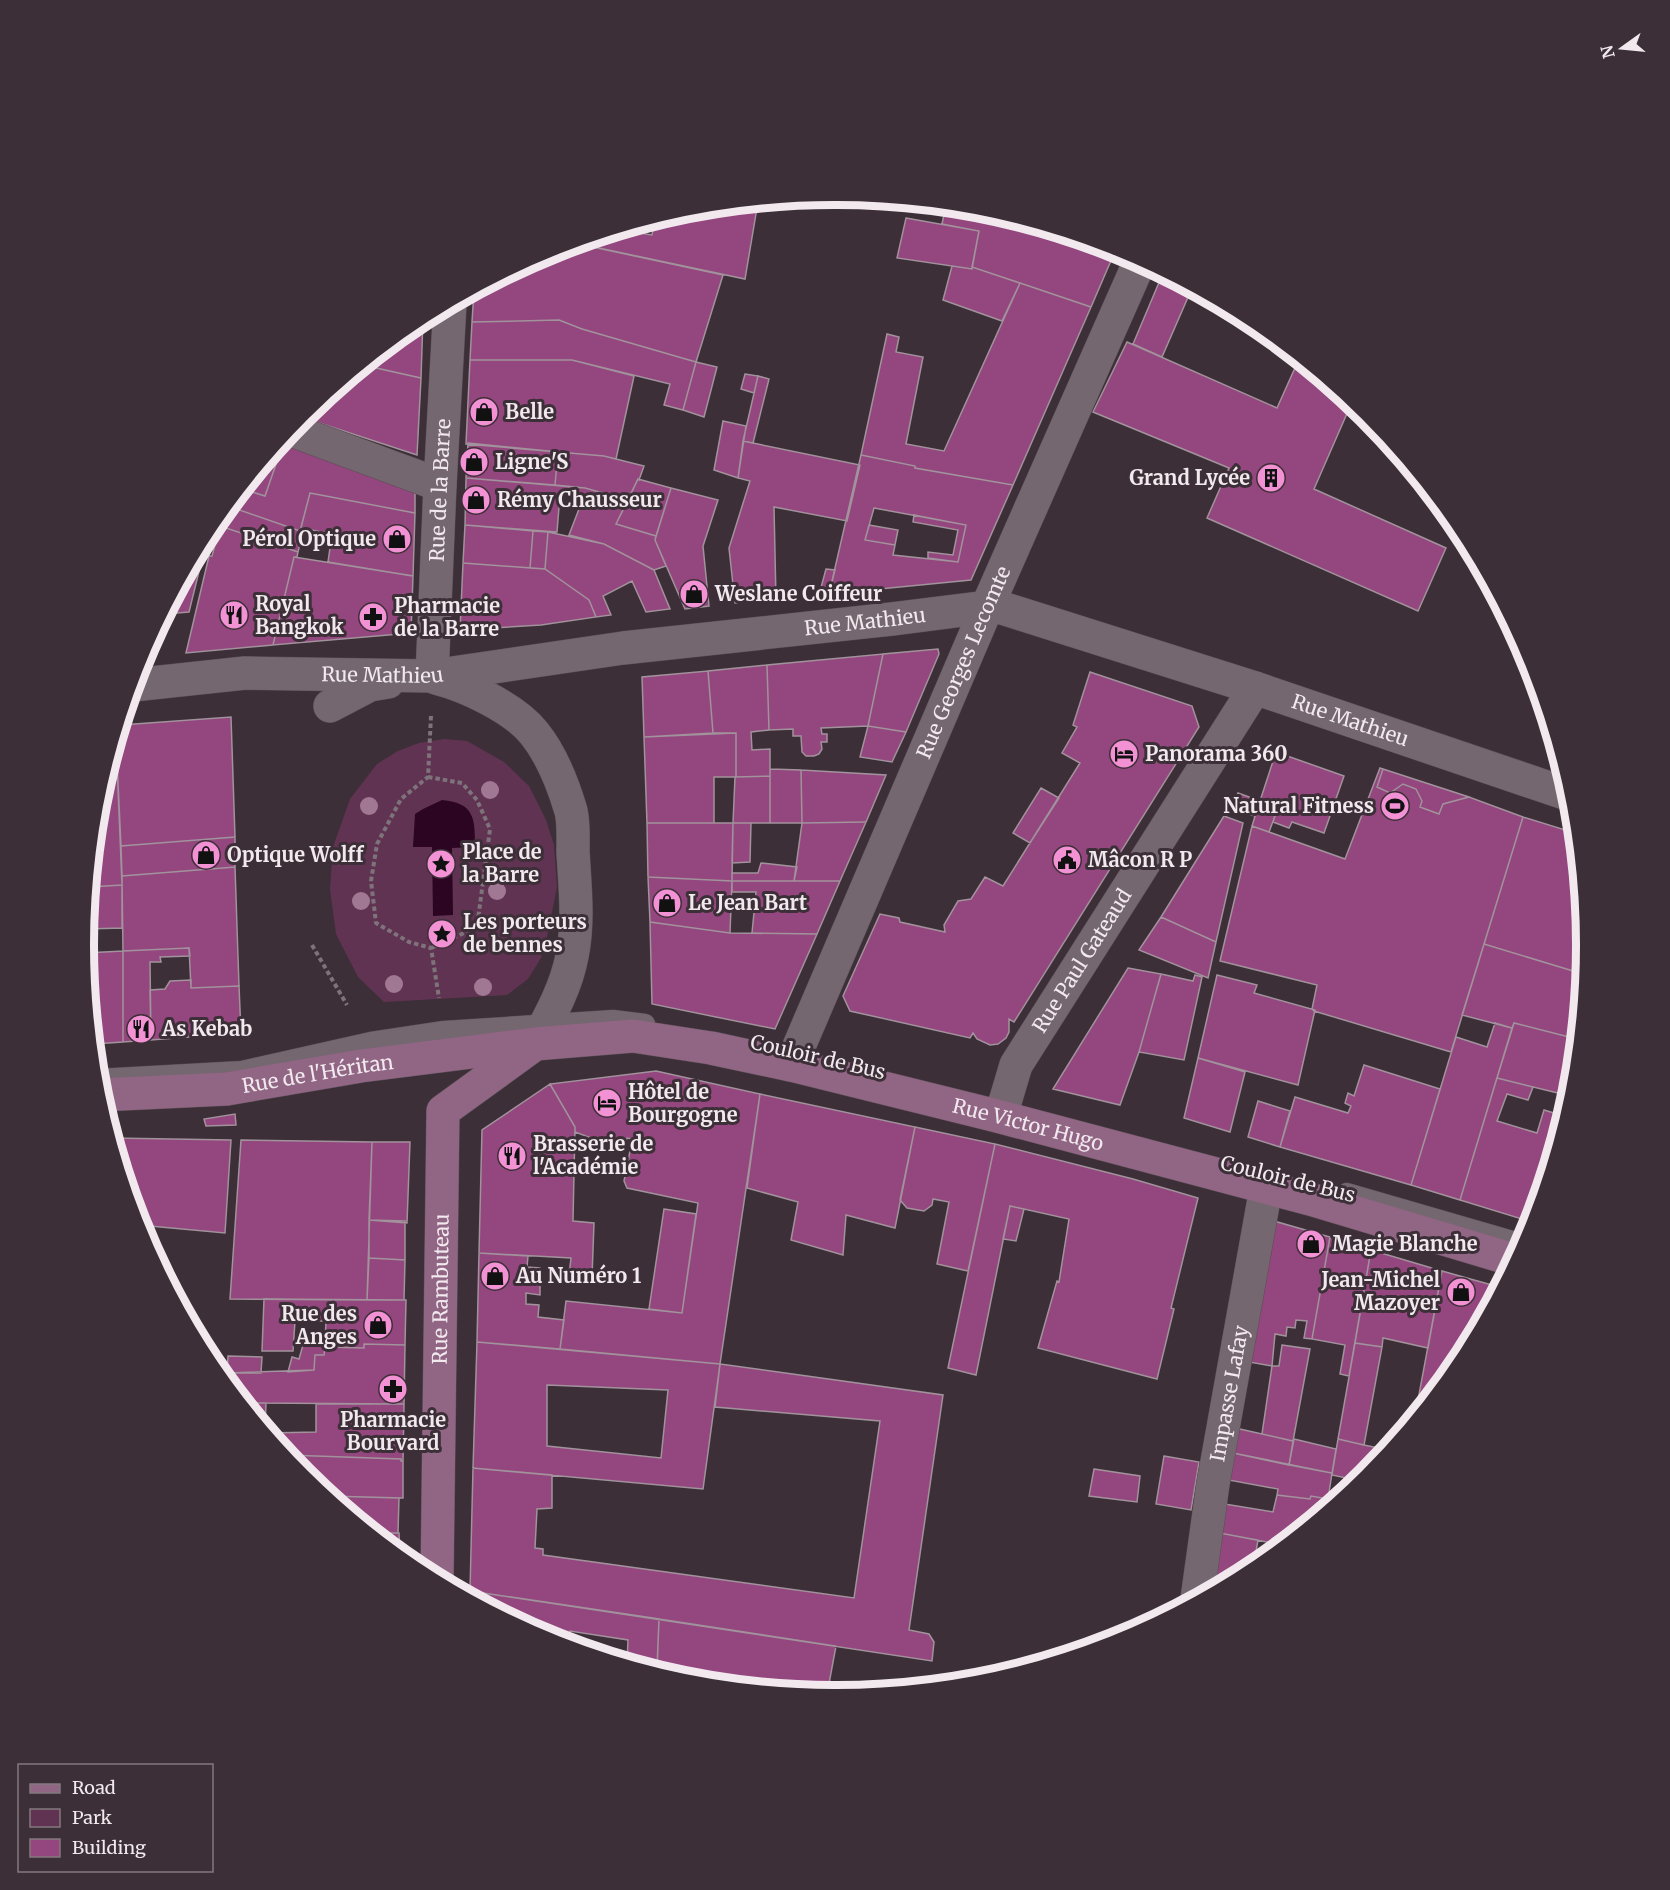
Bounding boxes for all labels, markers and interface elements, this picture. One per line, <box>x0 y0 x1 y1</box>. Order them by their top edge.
north arrow <box>1592 18 1652 78</box>
text: N <box>1596 43 1619 61</box>
shop icon: Belle <box>468 396 500 428</box>
place label: Belle <box>505 399 554 424</box>
street label: Rue de la Barre <box>424 418 456 562</box>
shop icon: Ligne'S <box>458 446 490 478</box>
place label: Ligne'S <box>495 449 568 474</box>
building icon: Grand Lycée <box>1255 462 1287 494</box>
place label: Grand Lycée <box>1129 465 1250 490</box>
shop icon: Rémy Chausseur <box>460 484 492 516</box>
place label: Rémy Chausseur <box>497 487 662 512</box>
shop icon: Pérol Optique <box>381 523 413 555</box>
place label: Pérol Optique <box>242 526 376 551</box>
street label: Rue Georges Lecomte <box>911 562 1015 762</box>
shop icon: Weslane Coiffeur <box>678 578 710 610</box>
place label: Weslane Coiffeur <box>714 581 882 606</box>
place label: Royal Bangkok <box>255 591 344 639</box>
place label: Pharmacie de la Barre <box>394 593 500 641</box>
restaurant icon: Royal Bangkok <box>218 599 250 631</box>
pharmacy icon: Pharmacie de la Barre <box>357 601 389 633</box>
street label: Rue Mathieu <box>803 602 927 640</box>
street label: Rue Mathieu <box>321 661 445 688</box>
street label: Rue Mathieu <box>1289 688 1412 751</box>
hotel icon: Panorama 360 <box>1108 738 1140 770</box>
place label: Panorama 360 <box>1145 741 1287 766</box>
sports icon: Natural Fitness <box>1379 790 1411 822</box>
place label: Natural Fitness <box>1223 793 1374 818</box>
shop icon: Optique Wolff <box>190 839 222 871</box>
place label: Place de la Barre <box>462 839 542 887</box>
place label: Optique Wolff <box>227 842 364 867</box>
public building icon: Mâcon R P <box>1051 844 1083 876</box>
place label: Mâcon R P <box>1088 847 1192 872</box>
place icon: Place de la Barre <box>425 848 457 880</box>
street label: Rue Paul Gateaud <box>1027 884 1137 1037</box>
shop icon: Le Jean Bart <box>651 887 683 919</box>
place label: Le Jean Bart <box>688 890 807 915</box>
place label: Les porteurs de bennes <box>463 909 587 957</box>
place icon: Les porteurs de bennes <box>426 918 458 950</box>
restaurant icon: As Kebab <box>125 1013 157 1045</box>
place label: As Kebab <box>161 1016 252 1041</box>
street label: Couloir de Bus <box>748 1029 888 1084</box>
street label: Rue de l'Héritan <box>240 1049 395 1098</box>
place label: Hôtel de Bourgogne <box>628 1079 738 1127</box>
hotel icon: Hôtel de Bourgogne <box>591 1087 623 1119</box>
street label: Rue Victor Hugo <box>950 1092 1107 1156</box>
place label: Brasserie de l'Académie <box>533 1131 653 1179</box>
restaurant icon: Brasserie de l'Académie <box>496 1140 528 1172</box>
street label: Couloir de Bus <box>1218 1150 1358 1207</box>
street label: Rue Rambuteau <box>427 1213 454 1365</box>
shop icon: Magie Blanche <box>1295 1228 1327 1260</box>
place label: Magie Blanche <box>1332 1231 1478 1256</box>
shop icon: Au Numéro 1 <box>479 1260 511 1292</box>
place label: Au Numéro 1 <box>515 1263 641 1288</box>
place label: Jean-Michel Mazoyer <box>1320 1267 1440 1315</box>
shop icon: Jean-Michel Mazoyer <box>1445 1276 1477 1308</box>
place label: Rue des Anges <box>281 1301 357 1349</box>
shop icon: Rue des Anges <box>362 1309 394 1341</box>
street label: Impasse Lafay <box>1204 1323 1253 1464</box>
pharmacy icon: Pharmacie Bourvard <box>377 1373 409 1405</box>
place label: Pharmacie Bourvard <box>340 1407 446 1455</box>
legend <box>18 1764 213 1872</box>
text: Road <box>72 1776 116 1799</box>
text: Park <box>72 1806 113 1829</box>
text: Building <box>72 1836 146 1859</box>

